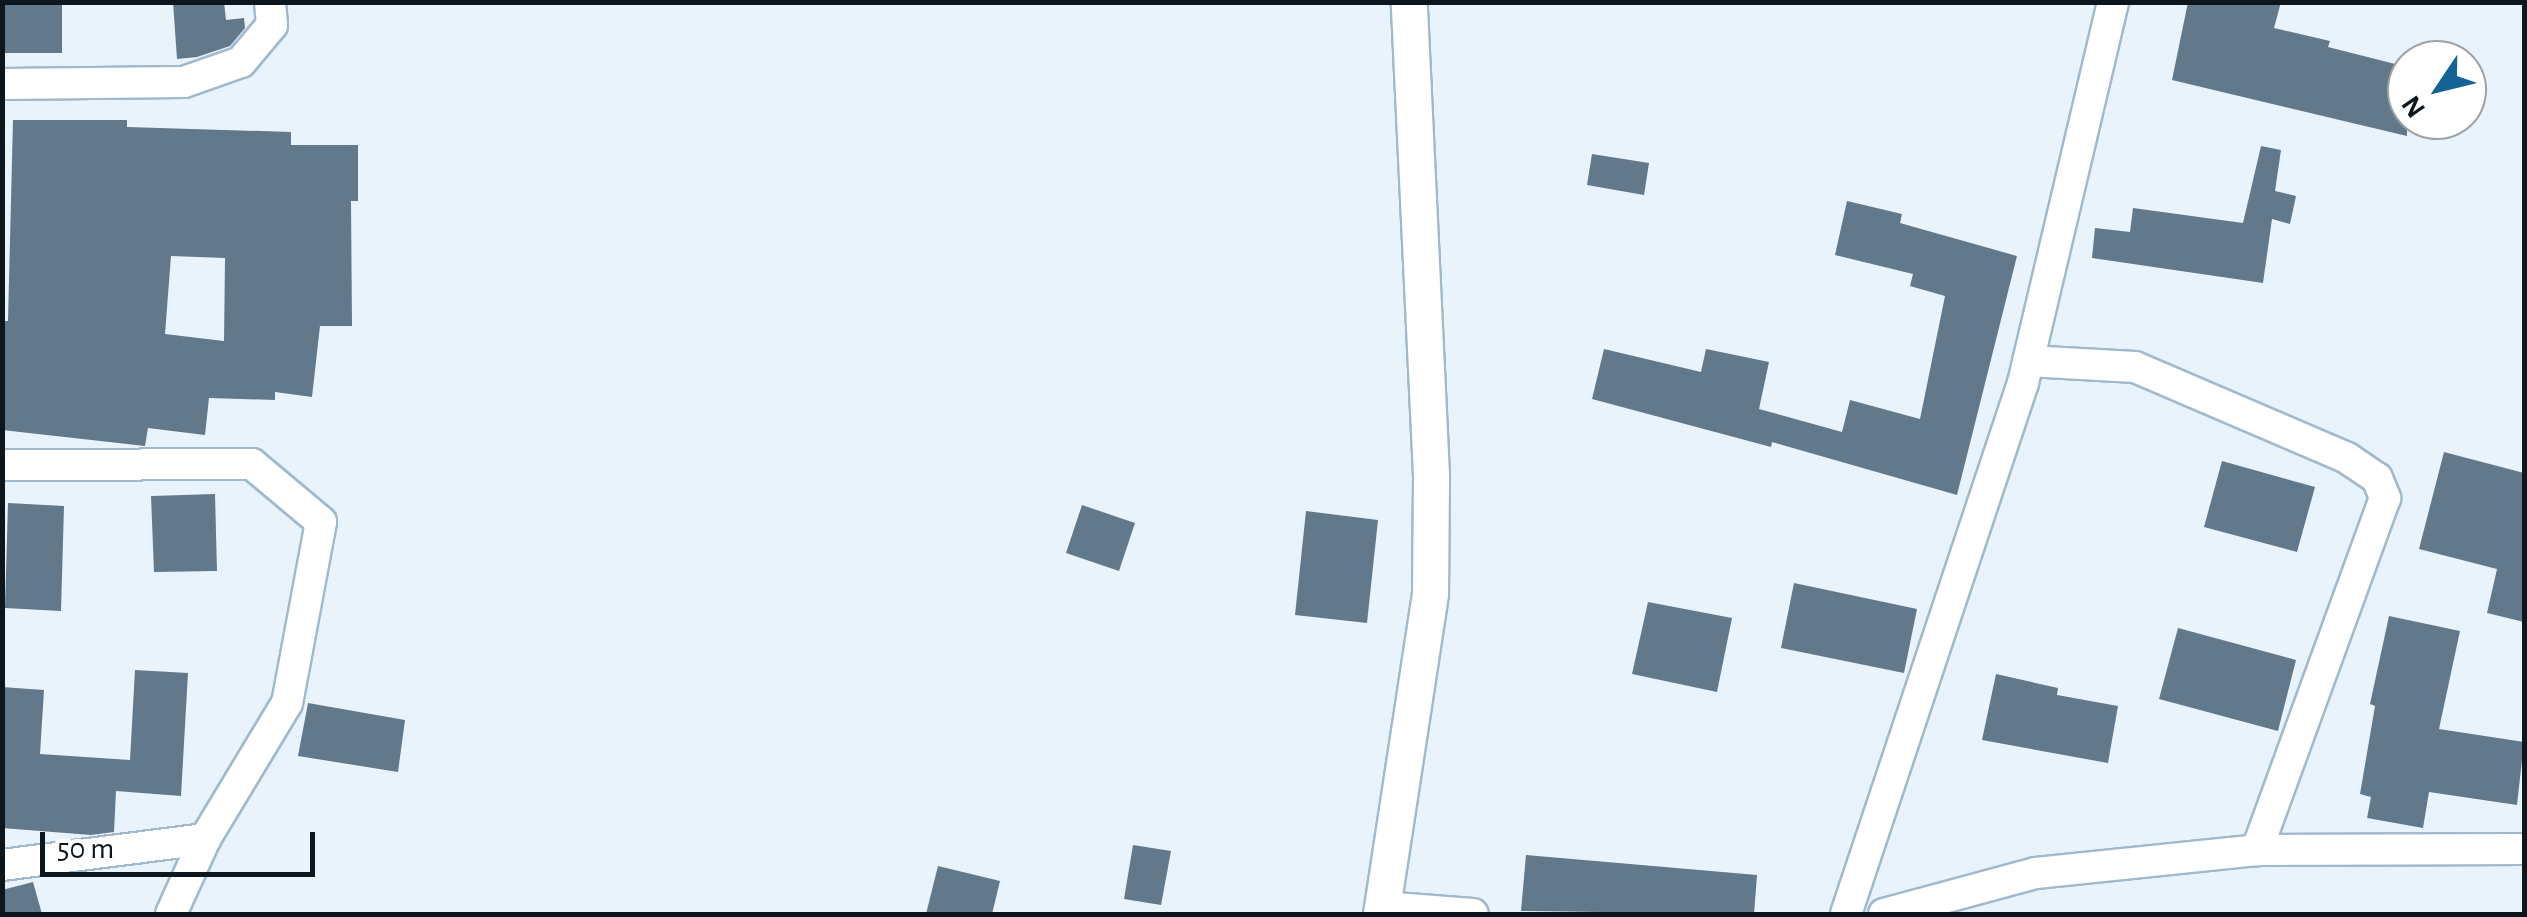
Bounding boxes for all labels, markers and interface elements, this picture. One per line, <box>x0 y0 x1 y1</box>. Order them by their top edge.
north arrow <box>2387 40 2487 140</box>
text: N <box>2397 90 2431 122</box>
scale bar <box>45 812 320 874</box>
text: 50 m <box>57 834 114 864</box>

